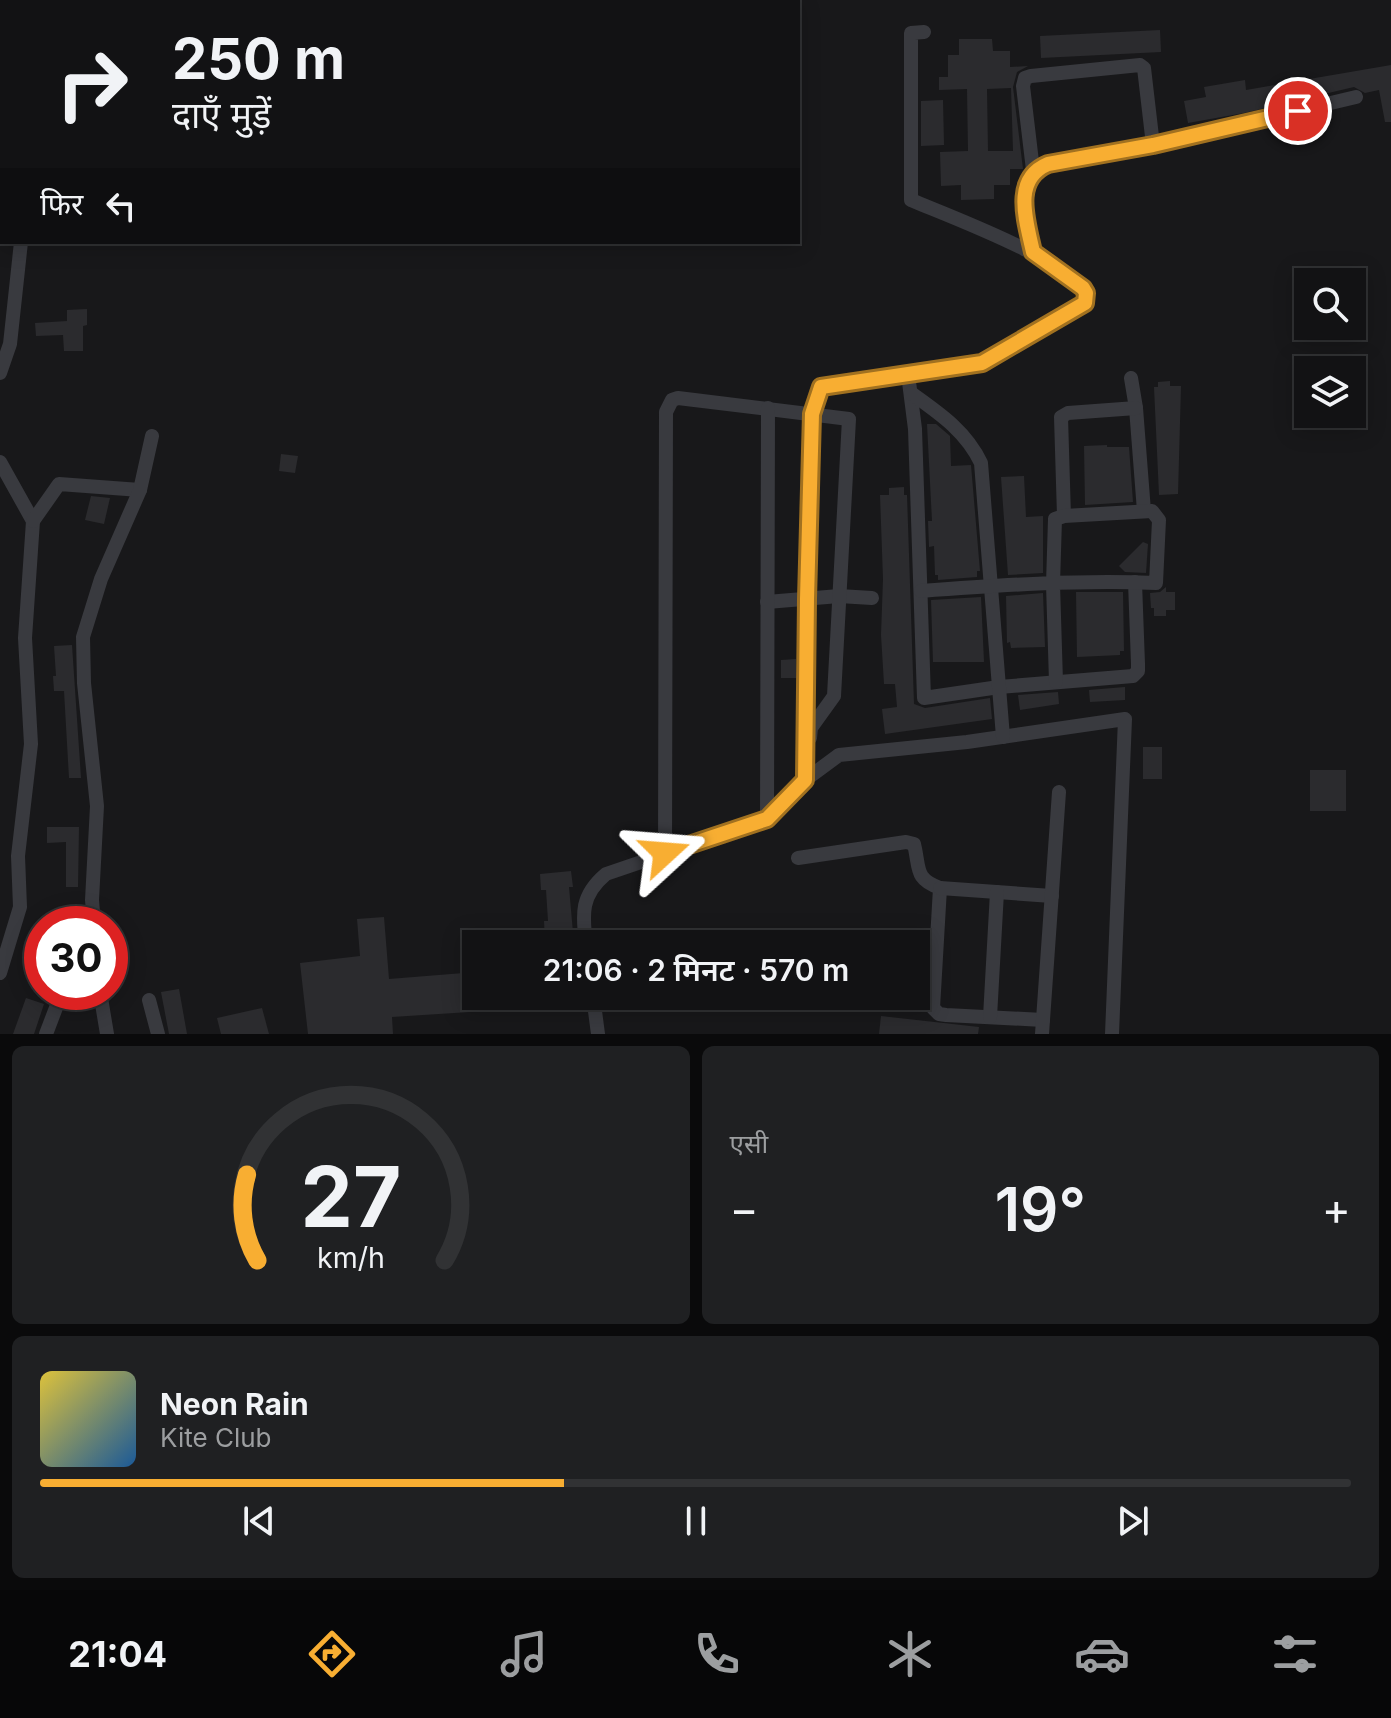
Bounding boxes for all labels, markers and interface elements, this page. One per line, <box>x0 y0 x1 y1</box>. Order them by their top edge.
text: 250 m <box>172 25 345 93</box>
icon: right <box>40 32 144 136</box>
pin <box>1264 77 1332 145</box>
icon: arrive <box>1276 89 1320 133</box>
text: दाएँ मुड़ें <box>172 93 271 137</box>
icon: left <box>99 184 143 228</box>
text: फिर <box>40 186 83 222</box>
map controls <box>1294 268 1366 428</box>
button: search <box>1294 268 1366 340</box>
button: layers <box>1294 356 1366 428</box>
position arrow <box>623 811 707 895</box>
speed limit sign: 30 <box>24 906 128 1010</box>
text: 21:06 · 2 मिनट · 570 m <box>543 952 849 988</box>
text: एसी <box>730 1128 768 1159</box>
text: 27 <box>300 1146 401 1247</box>
text: 19° <box>995 1173 1086 1245</box>
text: − <box>730 1182 759 1236</box>
text: + <box>1322 1182 1351 1236</box>
text: km/h <box>317 1240 385 1275</box>
text: Neon Rain <box>160 1386 309 1422</box>
text: Kite Club <box>160 1422 271 1453</box>
icon: previous <box>237 1499 281 1543</box>
icon: pause <box>674 1499 718 1543</box>
icon: next <box>1111 1499 1155 1543</box>
icon: directions <box>304 1626 360 1682</box>
icon: music <box>496 1626 552 1682</box>
icon: phone <box>689 1626 745 1682</box>
icon: climate <box>882 1626 938 1682</box>
icon: car <box>1074 1626 1130 1682</box>
icon: filters <box>1267 1626 1323 1682</box>
text: 21:04 <box>68 1632 167 1676</box>

